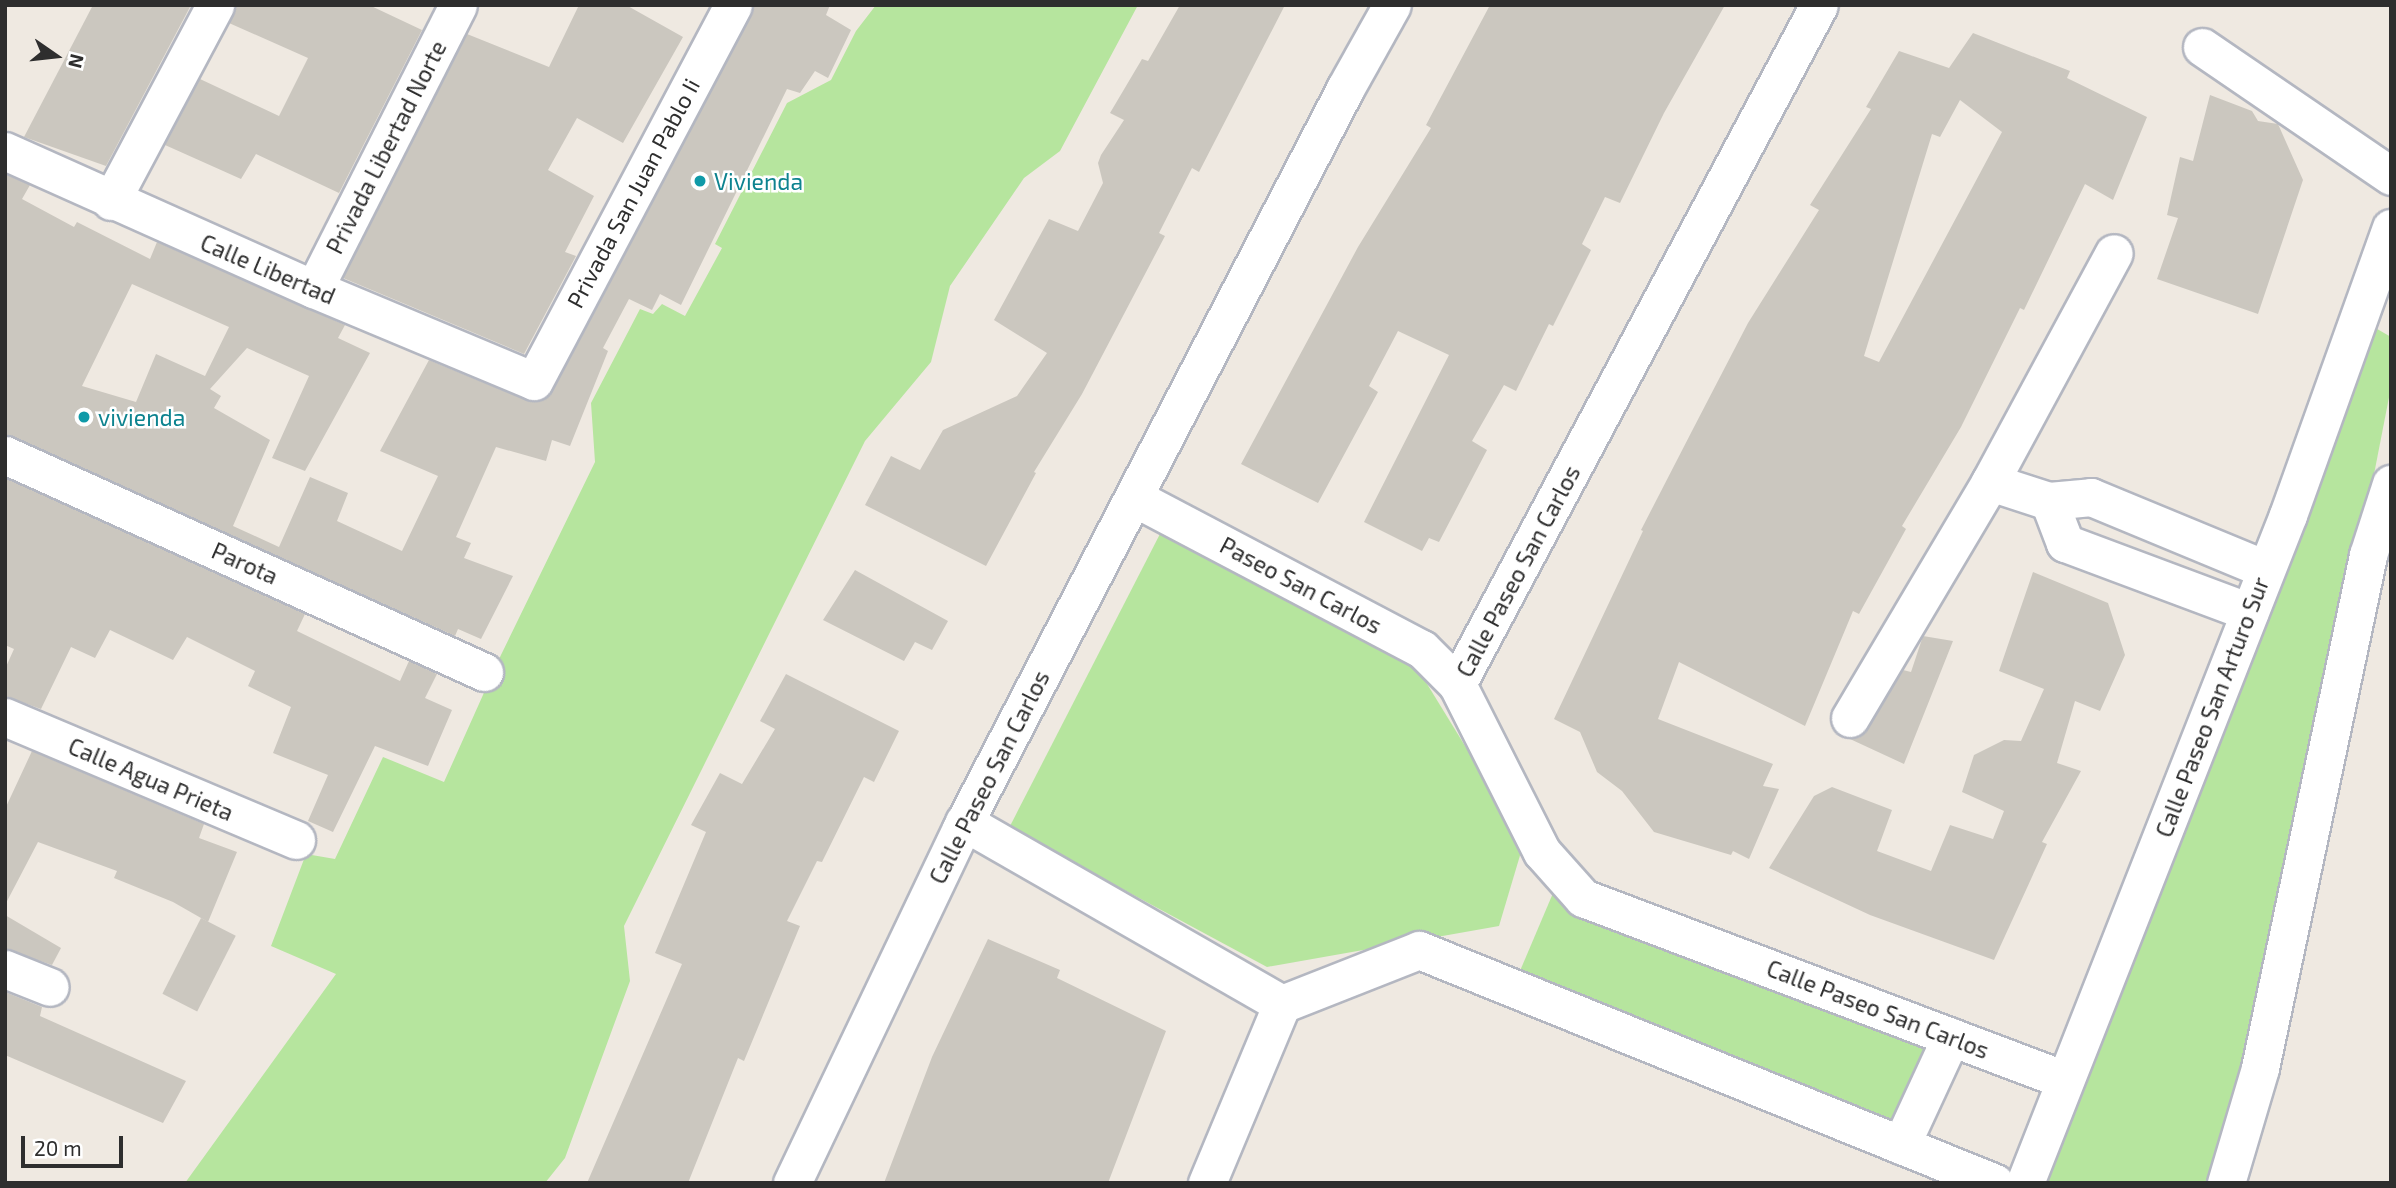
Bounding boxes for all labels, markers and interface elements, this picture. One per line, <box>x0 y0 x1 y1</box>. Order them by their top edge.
north arrow <box>21 21 91 91</box>
street label: Privada Libertad Norte <box>320 36 452 258</box>
text: N <box>64 52 90 71</box>
street label: Privada San Juan Pablo Ii <box>561 73 705 313</box>
place label: Vivienda <box>714 167 803 195</box>
marker: Vivienda <box>692 173 708 189</box>
street label: Calle Libertad <box>196 228 340 310</box>
place label: vivienda <box>98 403 185 431</box>
marker: vivienda <box>76 409 92 425</box>
street label: Calle Paseo San Carlos <box>1450 460 1586 682</box>
street label: Paseo San Carlos <box>1216 531 1386 639</box>
street label: Parota <box>208 536 282 590</box>
street label: Calle Paseo San Arturo Sur <box>2149 573 2275 841</box>
street label: Calle Paseo San Carlos <box>923 666 1055 888</box>
street label: Calle Agua Prieta <box>64 732 238 826</box>
street label: Calle Paseo San Carlos <box>1763 954 1993 1064</box>
scale bar <box>24 1122 126 1166</box>
text: 20 m <box>34 1135 82 1160</box>

